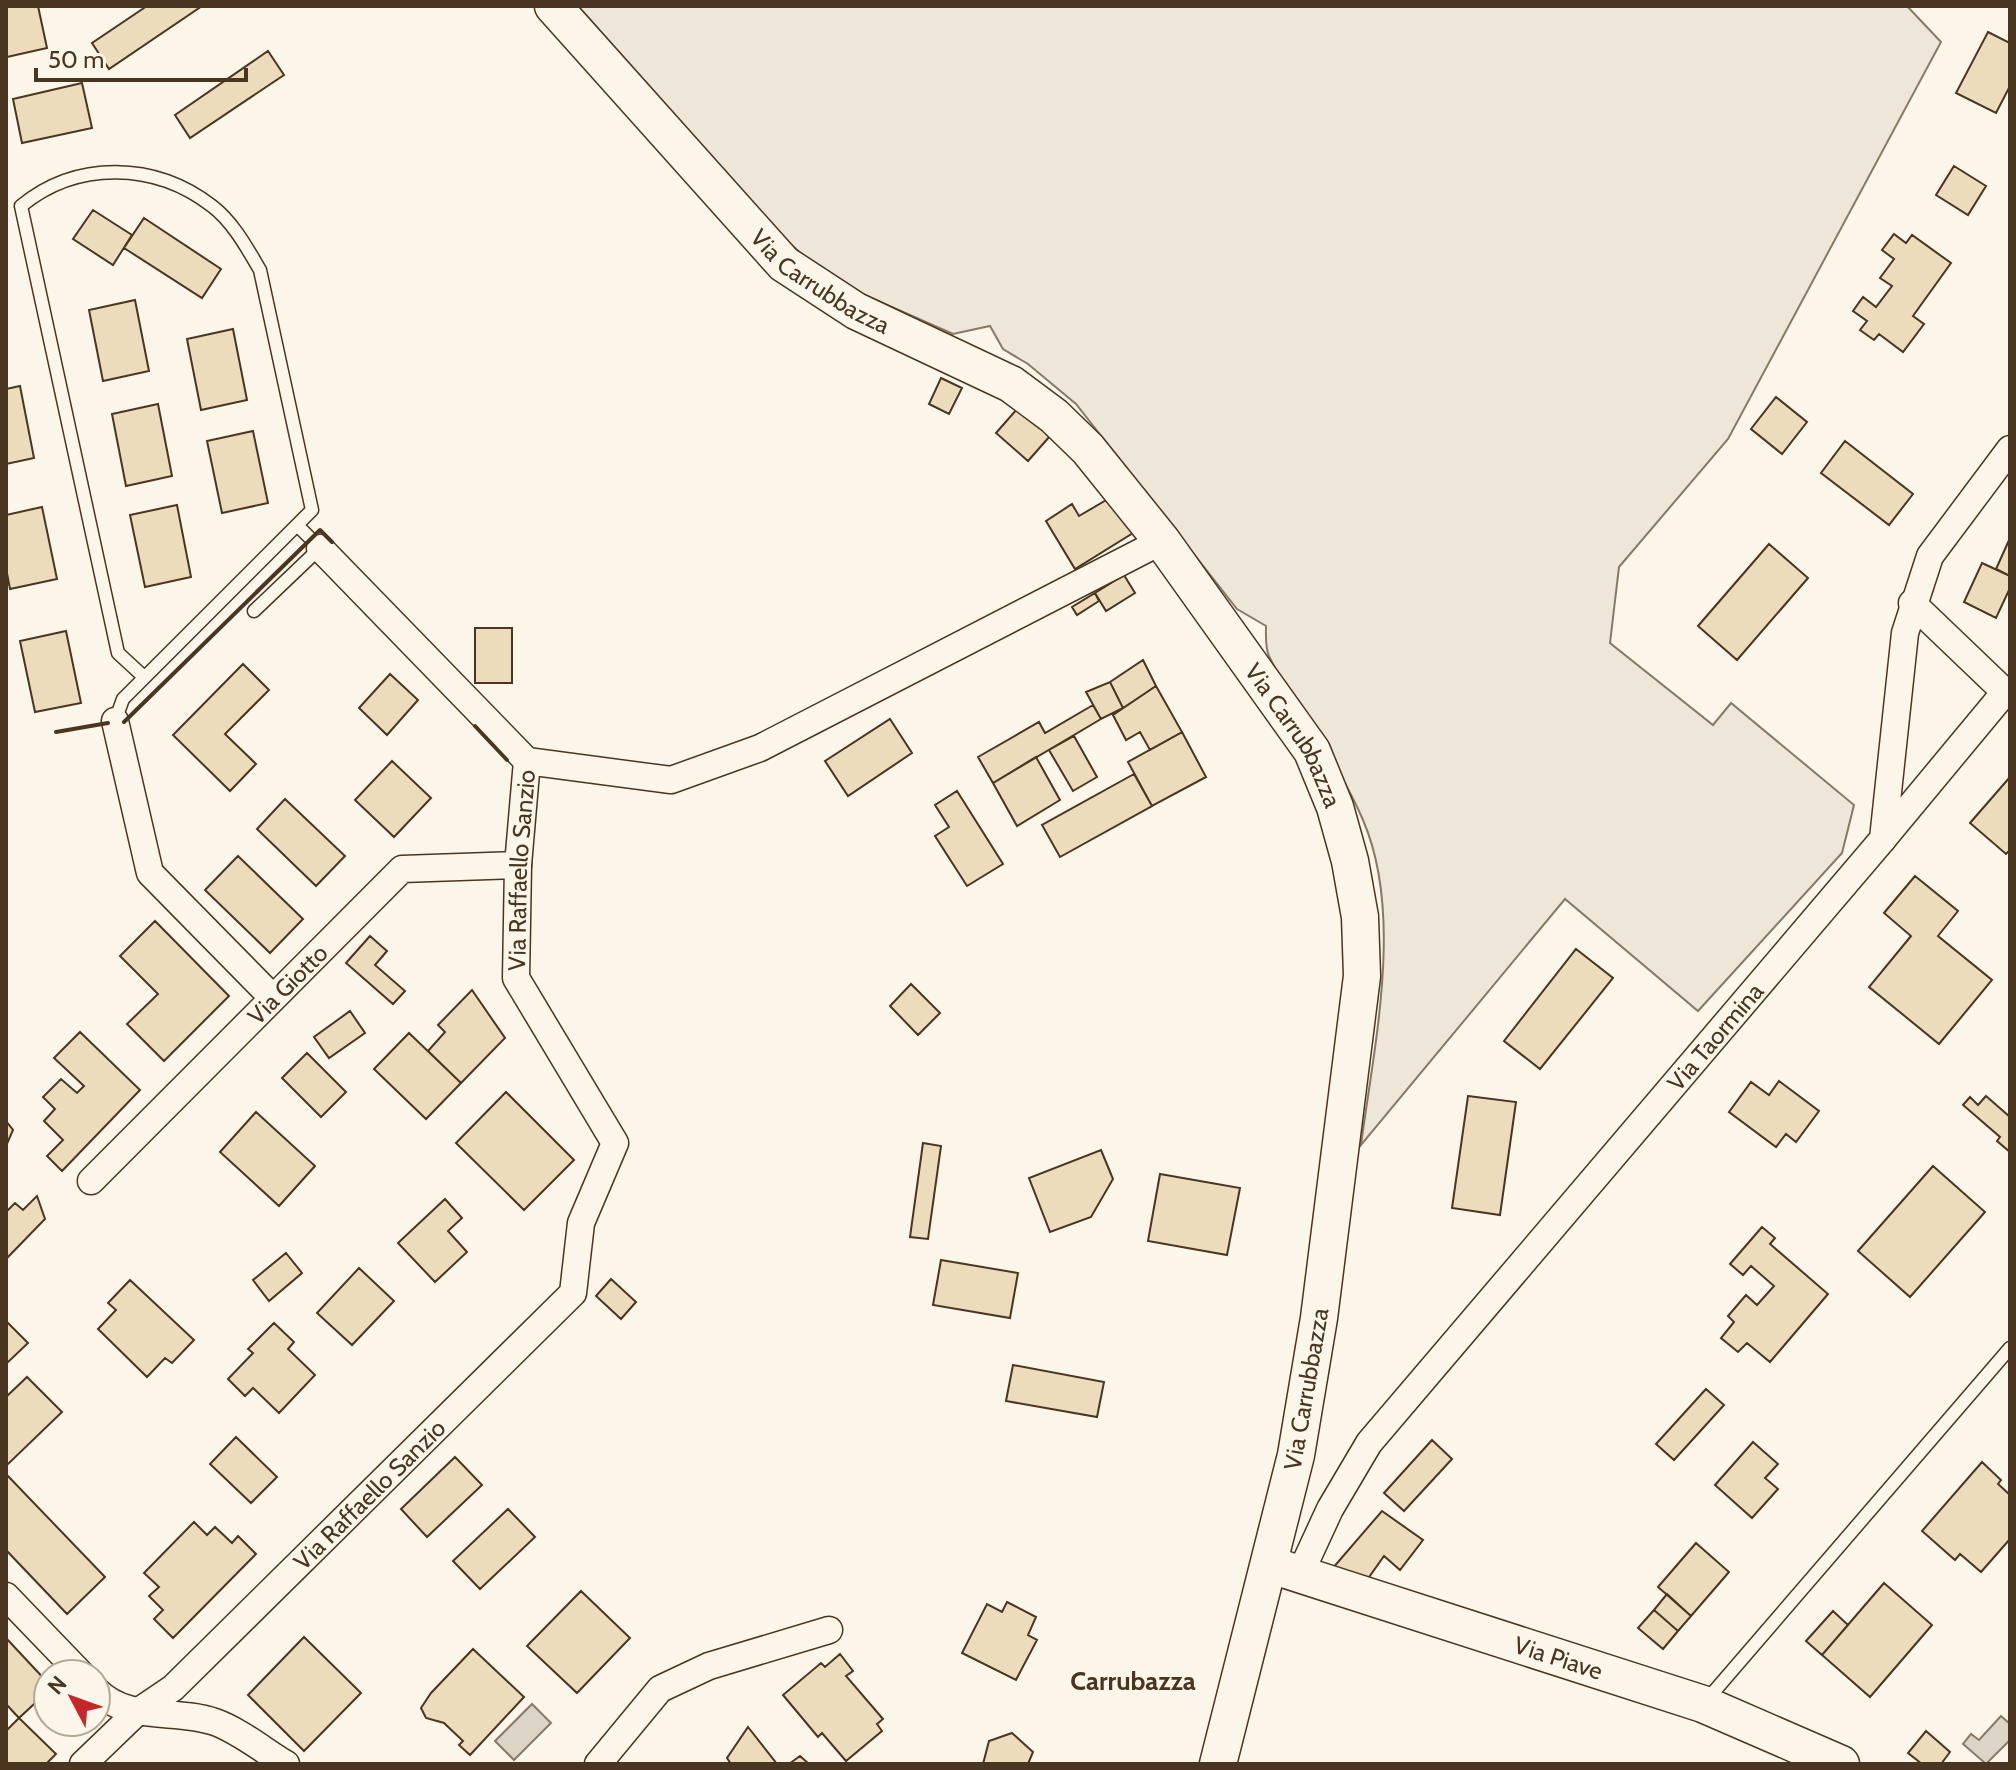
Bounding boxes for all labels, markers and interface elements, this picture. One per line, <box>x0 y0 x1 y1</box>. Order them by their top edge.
scale bar <box>36 32 246 82</box>
text: 50 m <box>48 45 104 74</box>
street label: Via Carrubbazza <box>745 223 895 340</box>
street label: Via Carrubbazza <box>1239 657 1348 812</box>
street label: Via Raffaello Sanzio <box>502 769 541 971</box>
street label: Via Giotto <box>241 938 333 1030</box>
street label: Via Taormina <box>1661 976 1769 1096</box>
street label: Via Carrubbazza <box>1277 1305 1335 1472</box>
street label: Via Raffaello Sanzio <box>287 1413 451 1575</box>
street label: Via Piave <box>1511 1630 1606 1685</box>
north arrow <box>32 1658 112 1738</box>
district label: Carrubazza <box>1070 1665 1196 1697</box>
text: N <box>42 1670 73 1700</box>

